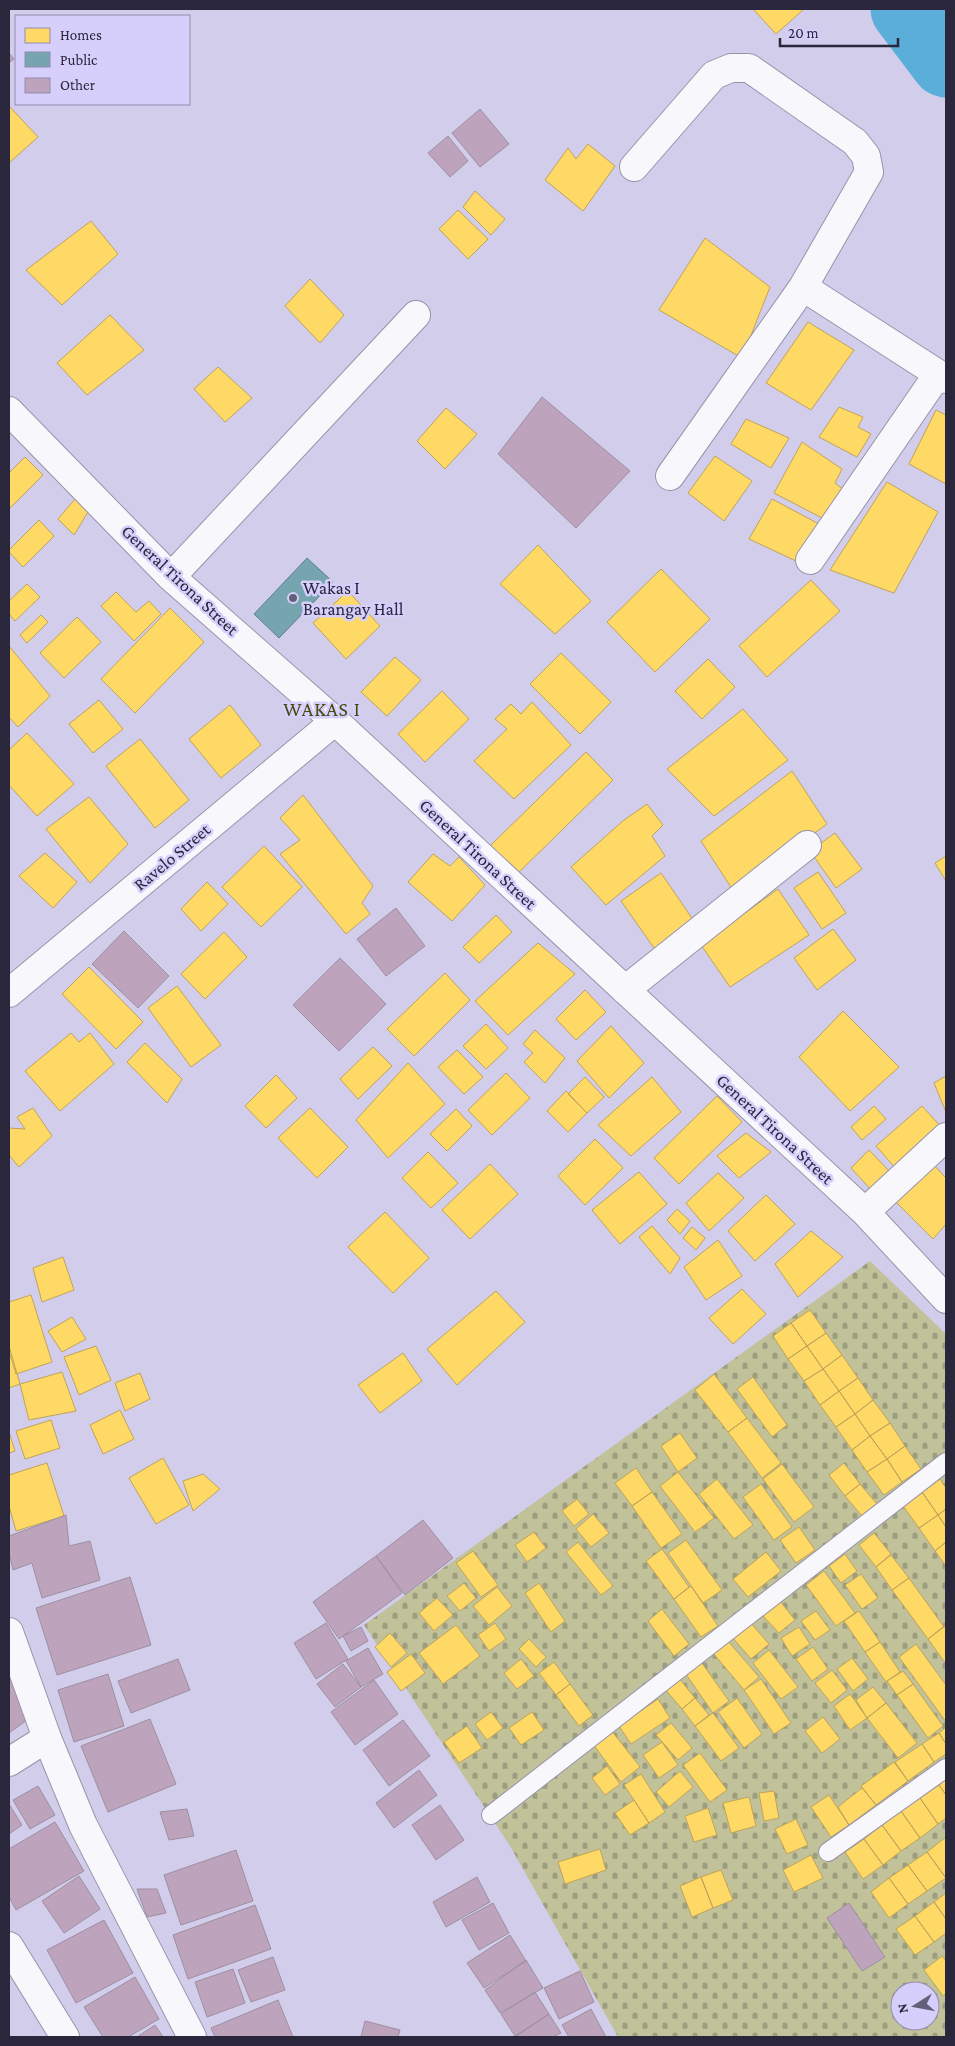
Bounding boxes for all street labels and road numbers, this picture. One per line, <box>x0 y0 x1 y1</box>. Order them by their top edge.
street label: General Tirona Street <box>117 521 243 640</box>
street label: General Tirona Street <box>415 795 541 914</box>
street label: Ravelo Street <box>130 819 215 895</box>
street label: General Tirona Street <box>712 1070 838 1189</box>

